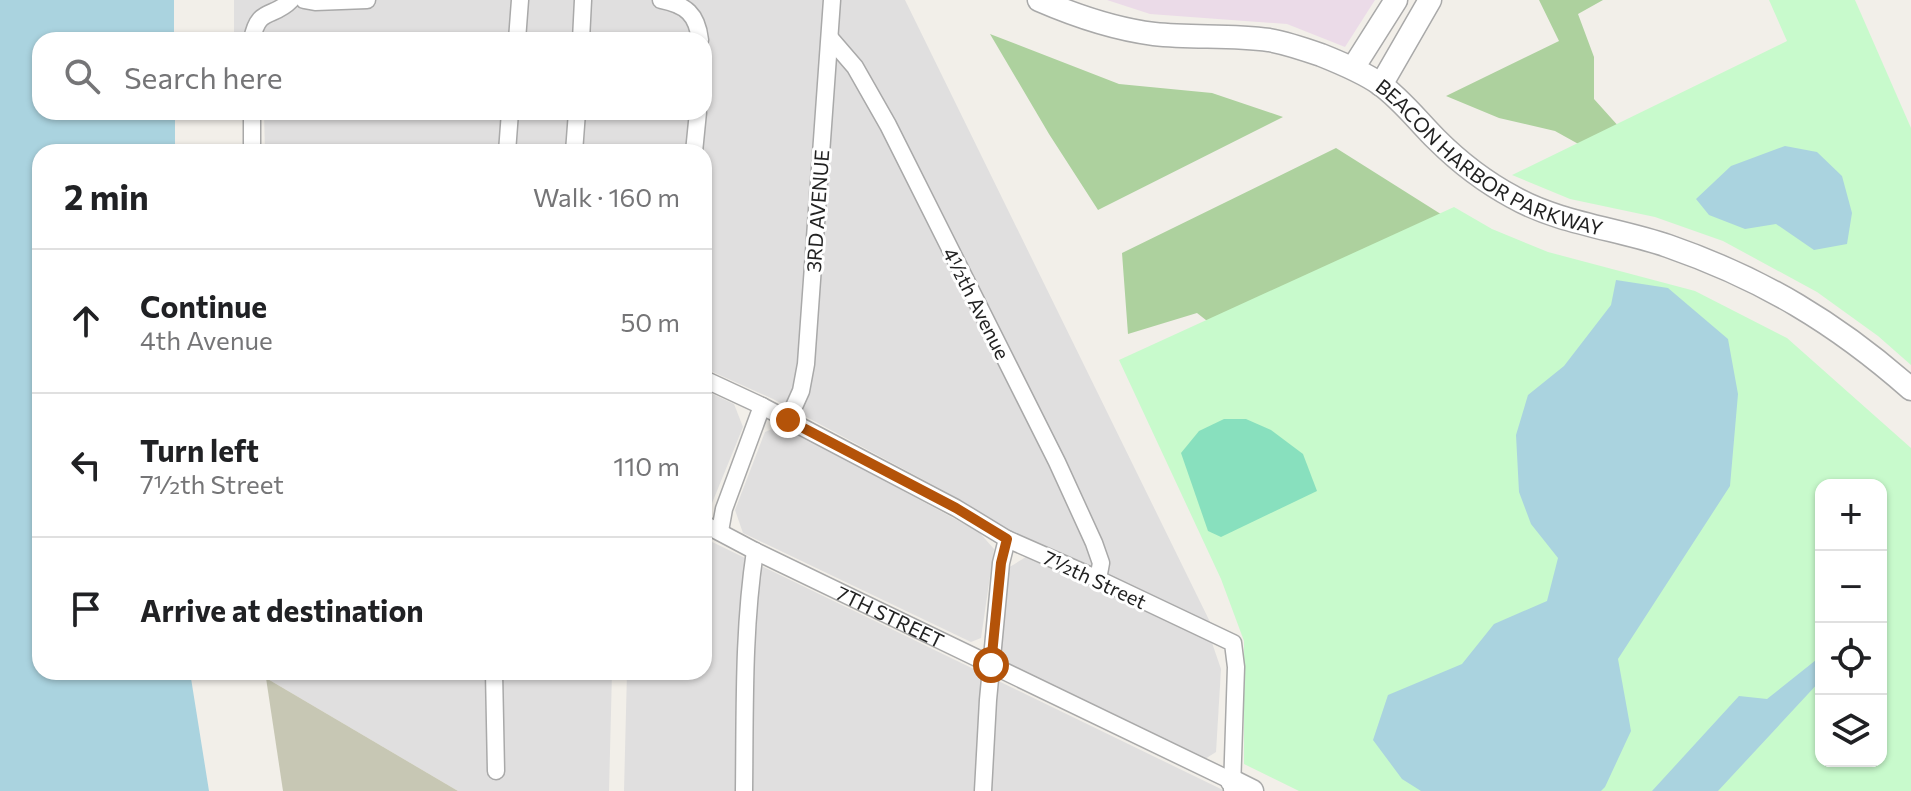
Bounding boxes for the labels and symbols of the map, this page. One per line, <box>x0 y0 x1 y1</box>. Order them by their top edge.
street label: BEACON HARBOR PARKWAY <box>1372 73 1605 240</box>
street label: 3RD AVENUE <box>801 149 833 273</box>
street label: 4½th Avenue <box>939 243 1015 363</box>
route end <box>770 402 806 438</box>
street label: 7½th Street <box>1040 545 1150 613</box>
street label: 7TH STREET <box>833 580 948 652</box>
route start <box>973 647 1009 683</box>

